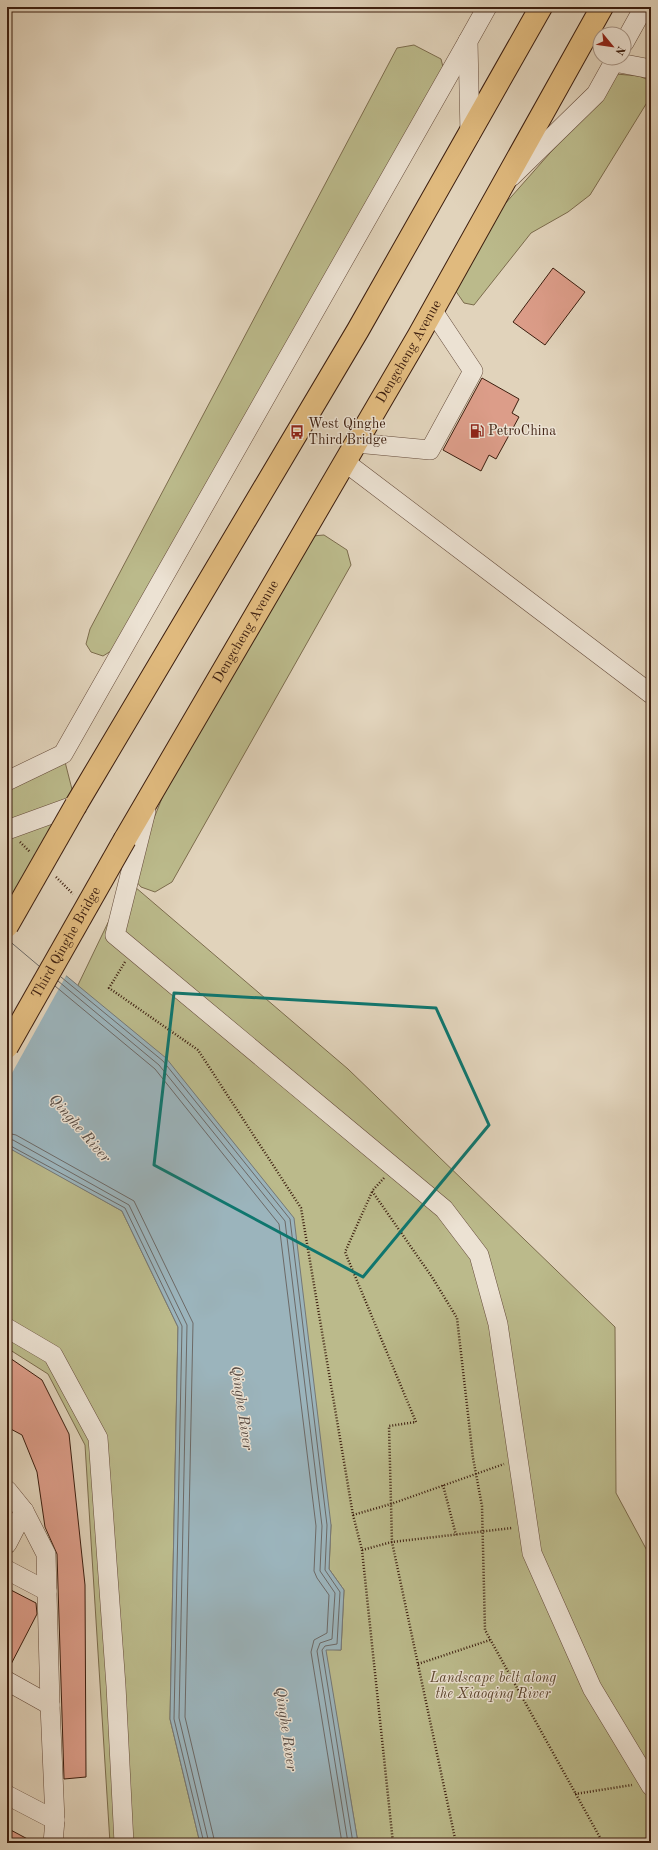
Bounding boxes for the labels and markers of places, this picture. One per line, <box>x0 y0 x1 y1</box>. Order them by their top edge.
place label: West Qinghe Third Bridge <box>308 417 387 447</box>
fuel station icon: PetroChina <box>469 423 485 439</box>
bus stop icon: West Qinghe Third Bridge <box>289 424 305 440</box>
place label: PetroChina <box>488 424 556 438</box>

